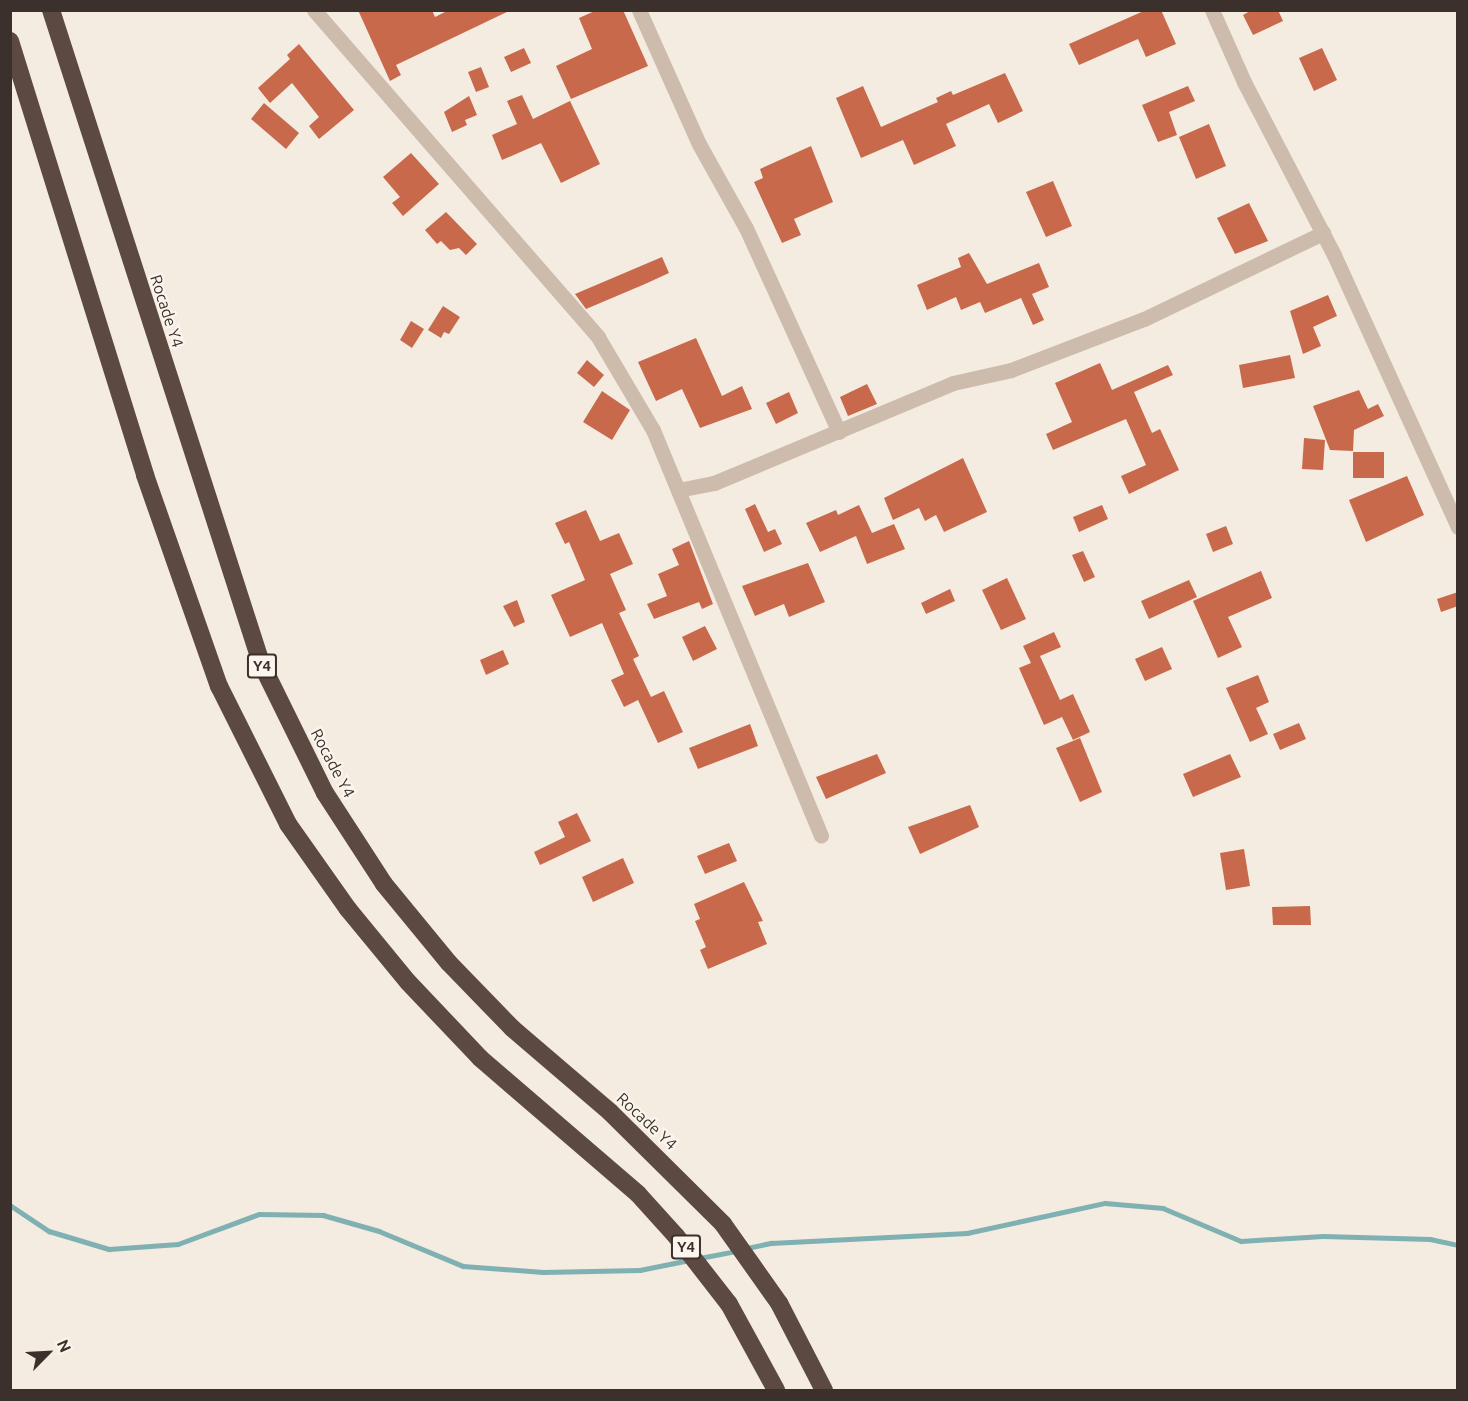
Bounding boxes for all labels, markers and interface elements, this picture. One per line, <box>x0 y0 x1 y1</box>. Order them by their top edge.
street label: Rocade Y4 <box>146 272 188 350</box>
road number: Y4 <box>246 654 278 678</box>
street label: Rocade Y4 <box>307 725 359 801</box>
street label: Rocade Y4 <box>613 1088 681 1154</box>
road number: Y4 <box>670 1235 702 1259</box>
north arrow <box>18 1323 78 1383</box>
text: N <box>54 1337 75 1355</box>

